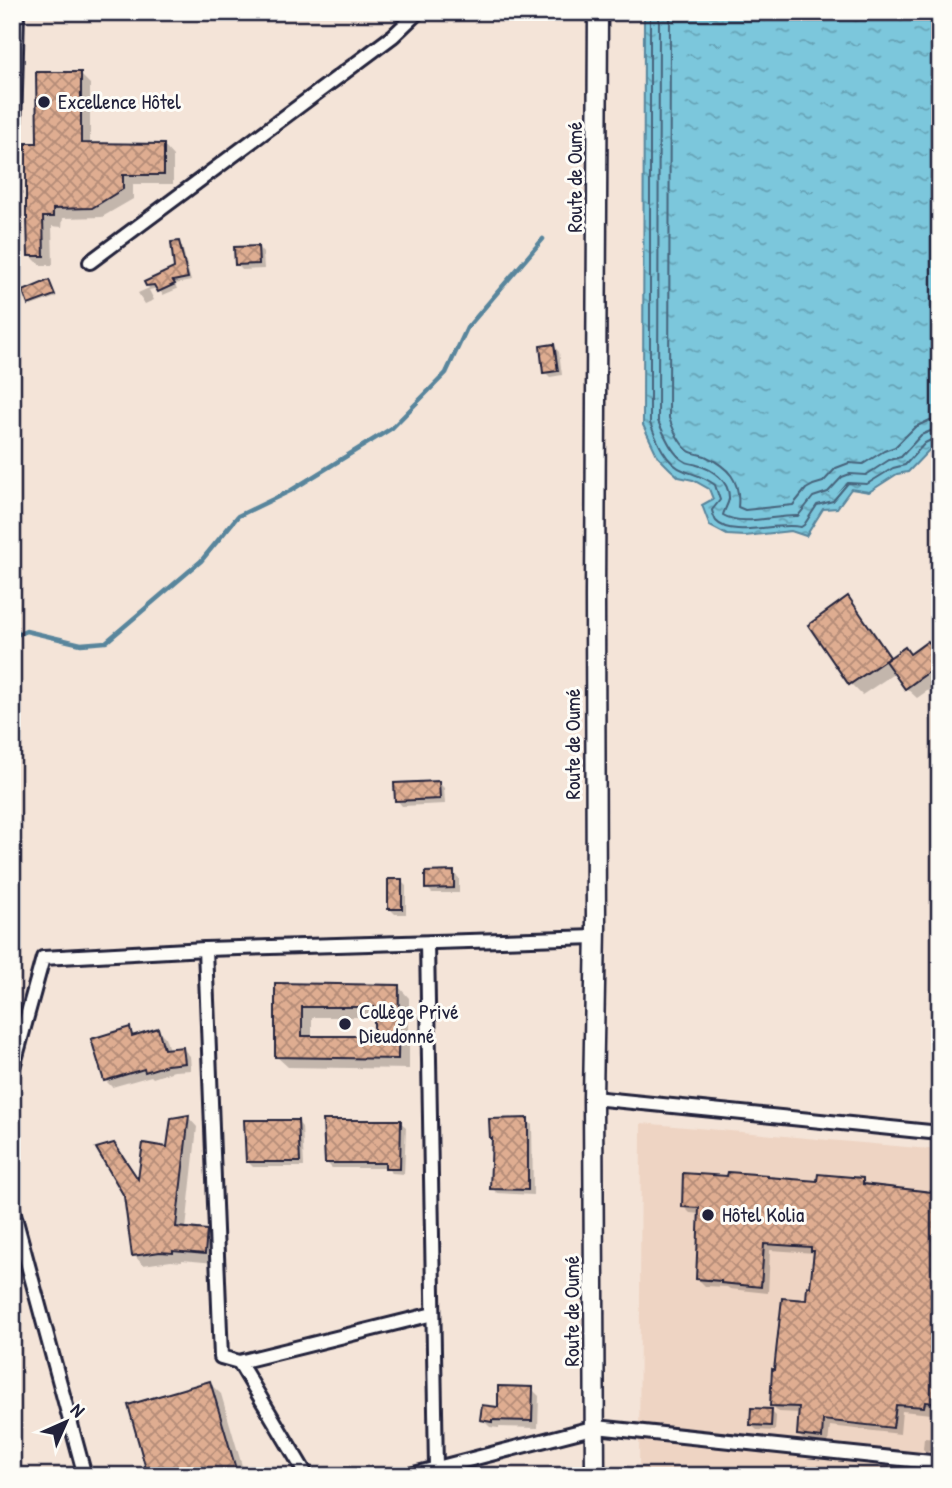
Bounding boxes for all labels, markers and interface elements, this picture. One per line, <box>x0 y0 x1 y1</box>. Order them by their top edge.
place label: Excellence Hôtel <box>58 87 181 116</box>
marker: Excellence Hôtel <box>36 94 52 110</box>
street label: Route de Oumé <box>560 122 589 232</box>
street label: Route de Oumé <box>558 689 587 799</box>
place label: Collège Privé Dieudonné <box>359 997 459 1050</box>
marker: Collège Privé Dieudonné <box>337 1016 353 1032</box>
place label: Hôtel Kolia <box>722 1200 804 1229</box>
marker: Hôtel Kolia <box>700 1207 716 1223</box>
street label: Route de Oumé <box>557 1256 586 1366</box>
north arrow <box>32 1386 102 1456</box>
text: N <box>65 1397 91 1423</box>

